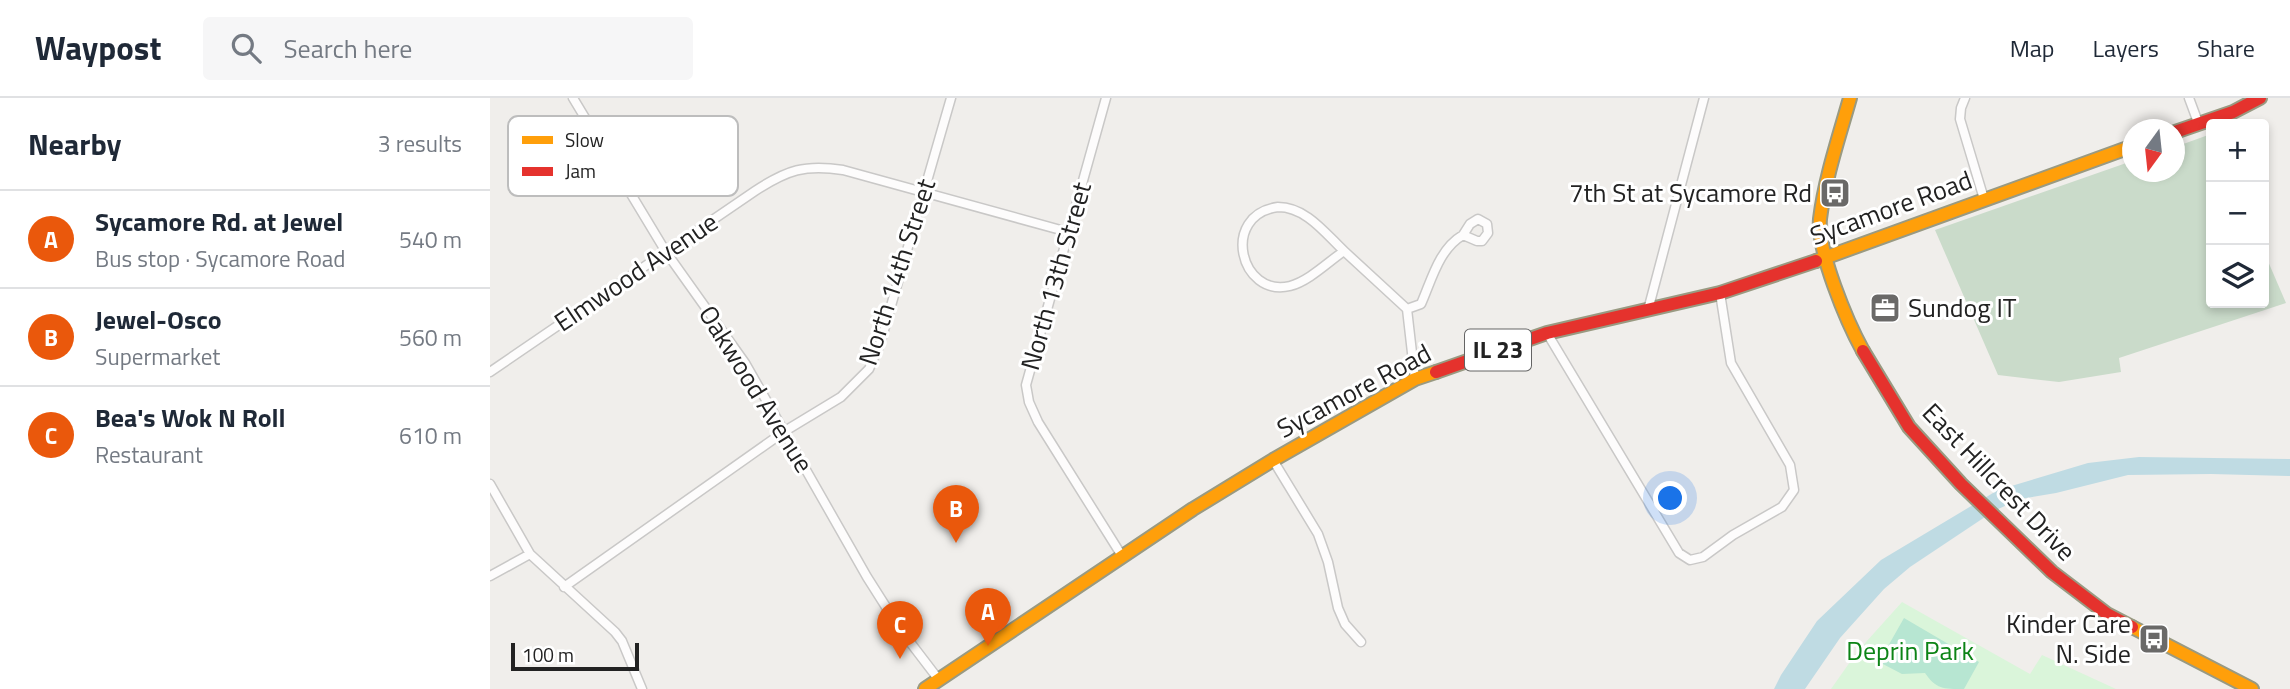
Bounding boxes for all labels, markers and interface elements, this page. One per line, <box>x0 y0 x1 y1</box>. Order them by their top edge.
search box <box>203 17 693 80</box>
text: Waypost <box>35 23 161 73</box>
icon: search <box>227 29 265 67</box>
text: Search here <box>283 29 412 68</box>
text: Map <box>2010 30 2055 66</box>
text: Layers <box>2093 30 2159 66</box>
text: Share <box>2197 30 2255 66</box>
legend <box>508 116 738 196</box>
north arrow <box>2122 119 2185 182</box>
map controls <box>2206 119 2269 308</box>
button: + <box>2206 119 2269 182</box>
text: Nearby <box>28 121 121 167</box>
text: Slow <box>565 125 604 154</box>
text: 3 results <box>378 126 462 161</box>
text: Jam <box>565 156 596 185</box>
street label: Sycamore Road <box>1804 160 1977 255</box>
place label: 7th St at Sycamore Rd <box>1569 173 1812 212</box>
street label: North 14th Street <box>848 174 945 370</box>
bus stop icon: 7th St at Sycamore Rd <box>1818 176 1852 210</box>
street label: North 13th Street <box>1010 177 1101 374</box>
button: − <box>2206 182 2269 245</box>
text: Sycamore Rd. at Jewel <box>95 202 343 241</box>
street label: Elmwood Avenue <box>546 202 725 341</box>
text: A <box>44 222 58 257</box>
text: 540 m <box>399 222 462 257</box>
text: Bus stop · Sycamore Road <box>95 241 346 276</box>
button: layers <box>2206 245 2269 308</box>
place label: Sundog IT <box>1908 288 2017 327</box>
office icon: Sundog IT <box>1868 291 1902 325</box>
street label: Oakwood Avenue <box>689 298 823 480</box>
text: Jewel-Osco <box>95 300 222 339</box>
text: B <box>44 320 58 355</box>
text: 560 m <box>399 320 462 355</box>
road number: IL 23 <box>1465 330 1531 370</box>
street label: Sycamore Road <box>1270 333 1438 448</box>
text: Supermarket <box>95 339 220 374</box>
street label: East Hillcrest Drive <box>1914 394 2085 570</box>
text: Bea's Wok N Roll <box>95 398 286 437</box>
text: C <box>45 418 57 453</box>
text: 610 m <box>399 418 462 453</box>
text: Restaurant <box>95 437 203 472</box>
your location <box>1653 481 1687 515</box>
pin: B <box>933 485 979 543</box>
pin: A <box>965 588 1011 646</box>
pin: C <box>877 601 923 659</box>
place label: Kinder Care N. Side <box>2006 604 2131 673</box>
bus stop icon: Kinder Care N. Side <box>2137 622 2171 656</box>
park label: Deprin Park <box>1846 631 1974 670</box>
scale bar <box>511 640 639 672</box>
text: 100 m <box>522 640 574 669</box>

